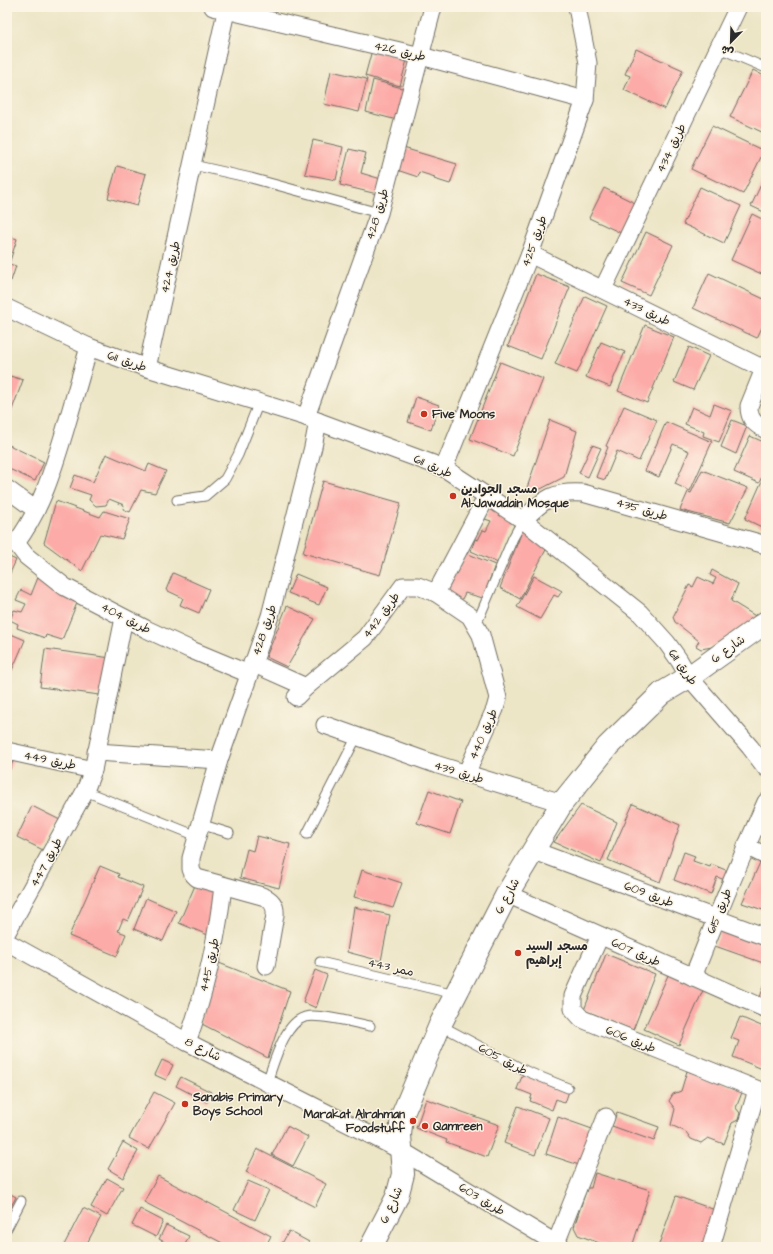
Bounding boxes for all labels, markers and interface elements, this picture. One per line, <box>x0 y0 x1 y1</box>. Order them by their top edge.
north arrow <box>711 22 751 62</box>
street label: طريق 426 <box>372 37 427 66</box>
text: ش <box>719 41 736 60</box>
street label: طريق 434 <box>652 121 691 176</box>
street label: طريق 428 <box>362 186 393 242</box>
street label: طريق 425 <box>517 213 552 269</box>
street label: طريق 424 <box>156 239 185 295</box>
street label: طريق 433 <box>620 293 673 330</box>
street label: طريق 611 <box>105 347 149 376</box>
place label: Five Moons <box>432 406 495 423</box>
marker: Five Moons <box>419 409 429 419</box>
street label: طريق 611 <box>411 450 455 482</box>
place label: مسجد الجوادين Al-Jawadain Mosque <box>461 481 569 513</box>
marker: مسجد الجوادين Al-Jawadain Mosque <box>448 491 458 501</box>
street label: طريق 435 <box>614 494 670 525</box>
street label: طريق 442 <box>359 589 404 642</box>
street label: طريق 404 <box>98 599 154 638</box>
street label: طريق 428 <box>248 602 281 658</box>
street label: شارع 6 <box>708 631 749 668</box>
street label: طريق 611 <box>664 646 701 689</box>
street label: طريق 440 <box>465 706 502 762</box>
street label: طريق 449 <box>22 747 78 774</box>
street label: طريق 439 <box>432 757 486 788</box>
street label: طريق 447 <box>26 835 67 890</box>
street label: شارع 6 <box>491 875 524 917</box>
street label: طريق 609 <box>622 877 676 912</box>
street label: طريق 615 <box>703 886 736 936</box>
street label: طريق 607 <box>608 934 663 971</box>
street label: طريق 445 <box>195 936 224 994</box>
place label: مسجد السيد إبراهيم <box>526 938 588 969</box>
marker: مسجد السيد إبراهيم <box>513 948 523 958</box>
street label: ممر 443 <box>366 954 416 981</box>
street label: طريق 606 <box>603 1022 658 1057</box>
street label: شارع 8 <box>182 1033 224 1066</box>
street label: طريق 605 <box>475 1039 530 1080</box>
place label: Sanabis Primary Boys School <box>192 1089 283 1121</box>
marker: Sanabis Primary Boys School <box>180 1099 190 1109</box>
place label: Marakat Alrahman Foodstuff <box>303 1106 406 1137</box>
marker: Marakat Alrahman Foodstuff <box>408 1116 418 1126</box>
place label: Qamreen <box>433 1118 483 1135</box>
marker: Qamreen <box>420 1121 430 1131</box>
street label: طريق 603 <box>455 1179 508 1220</box>
street label: شارع 6 <box>376 1184 407 1226</box>

